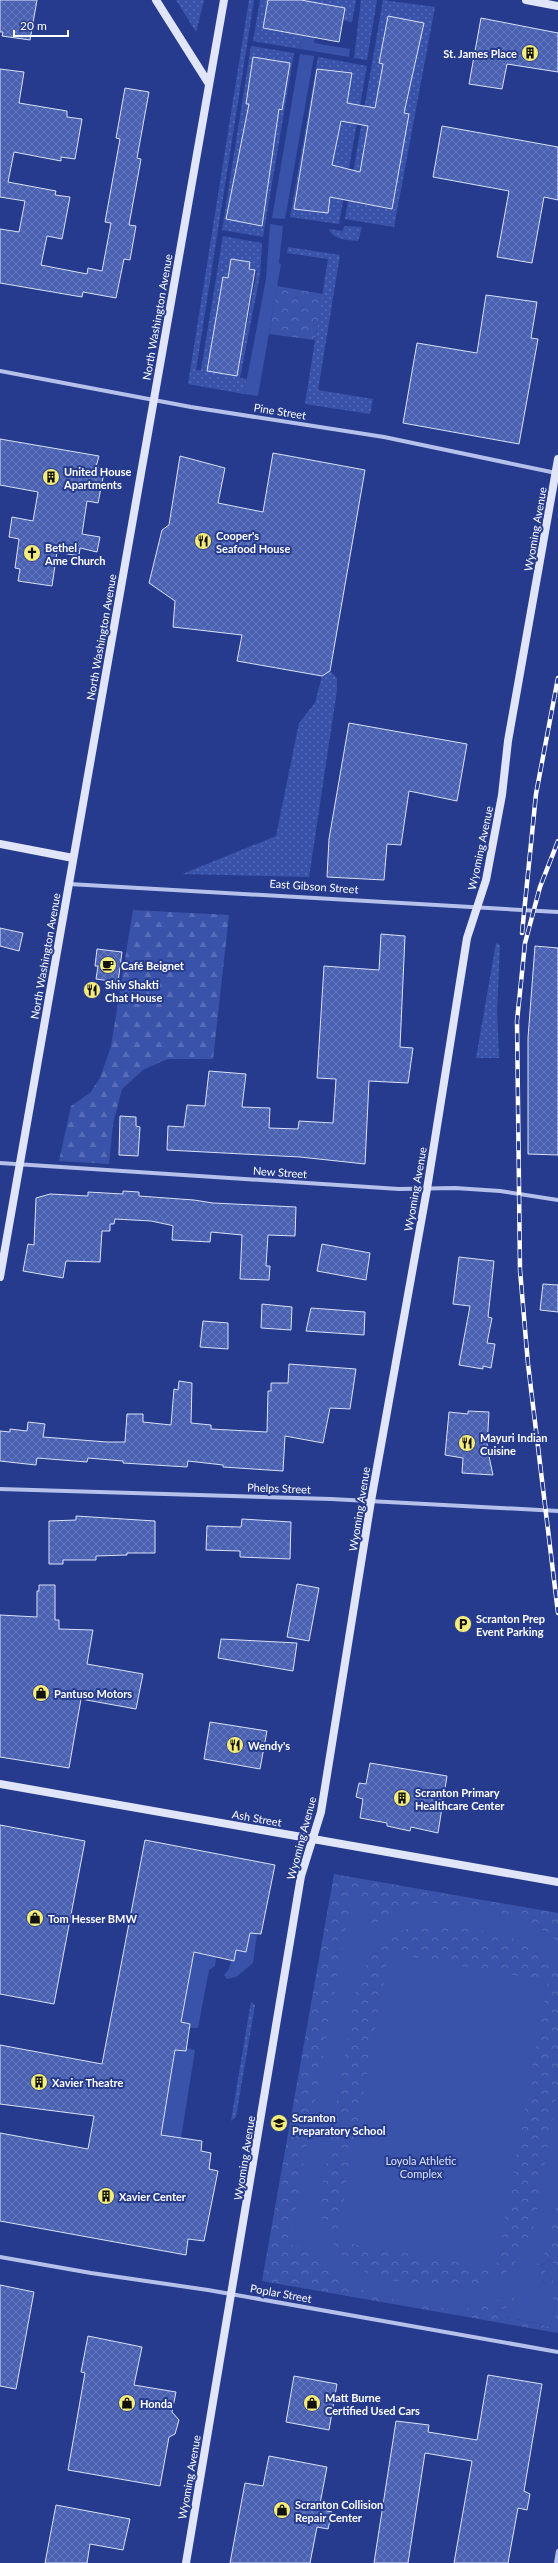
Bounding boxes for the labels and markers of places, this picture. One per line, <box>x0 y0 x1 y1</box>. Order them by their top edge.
building icon: St. James Place <box>520 43 540 63</box>
place label: St. James Place <box>443 47 517 60</box>
place label: United House Apartments <box>63 465 131 491</box>
building icon: United House Apartments <box>41 467 61 487</box>
place label: Cooper's Seafood House <box>216 529 290 555</box>
restaurant icon: Cooper's Seafood House <box>193 531 213 551</box>
place label: Bethel Ame Church <box>44 541 106 567</box>
church icon: Bethel Ame Church <box>22 543 42 563</box>
cafe icon: Café Beignet <box>98 955 118 975</box>
place label: Café Beignet <box>121 959 185 972</box>
place label: Shiv Shakti Chat House <box>105 978 162 1004</box>
restaurant icon: Shiv Shakti Chat House <box>82 980 102 1000</box>
place label: Mayuri Indian Cuisine <box>480 1431 547 1457</box>
restaurant icon: Mayuri Indian Cuisine <box>457 1433 477 1453</box>
place label: Scranton Prep Event Parking <box>476 1612 545 1638</box>
parking icon: Scranton Prep Event Parking <box>453 1614 473 1634</box>
shop icon: Pantuso Motors <box>31 1683 51 1703</box>
place label: Pantuso Motors <box>54 1687 132 1700</box>
restaurant icon: Wendy's <box>225 1735 245 1755</box>
place label: Wendy's <box>248 1739 290 1752</box>
place label: Scranton Primary Healthcare Center <box>415 1786 505 1812</box>
building icon: Scranton Primary Healthcare Center <box>392 1788 412 1808</box>
shop icon: Tom Hesser BMW <box>25 1908 45 1928</box>
place label: Tom Hesser BMW <box>48 1912 137 1925</box>
building icon: Xavier Theatre <box>29 2072 49 2092</box>
place label: Xavier Theatre <box>52 2076 124 2089</box>
place label: Scranton Preparatory School <box>292 2111 386 2137</box>
school or university icon: Scranton Preparatory School <box>269 2113 289 2133</box>
building icon: Xavier Center <box>96 2186 116 2206</box>
place label: Xavier Center <box>119 2190 187 2203</box>
place label: Matt Burne Certified Used Cars <box>325 2391 420 2417</box>
shop icon: Honda <box>117 2393 137 2413</box>
shop icon: Matt Burne Certified Used Cars <box>302 2393 322 2413</box>
place label: Honda <box>140 2397 173 2410</box>
place label: Scranton Collision Repair Center <box>295 2498 383 2524</box>
shop icon: Scranton Collision Repair Center <box>272 2500 292 2520</box>

